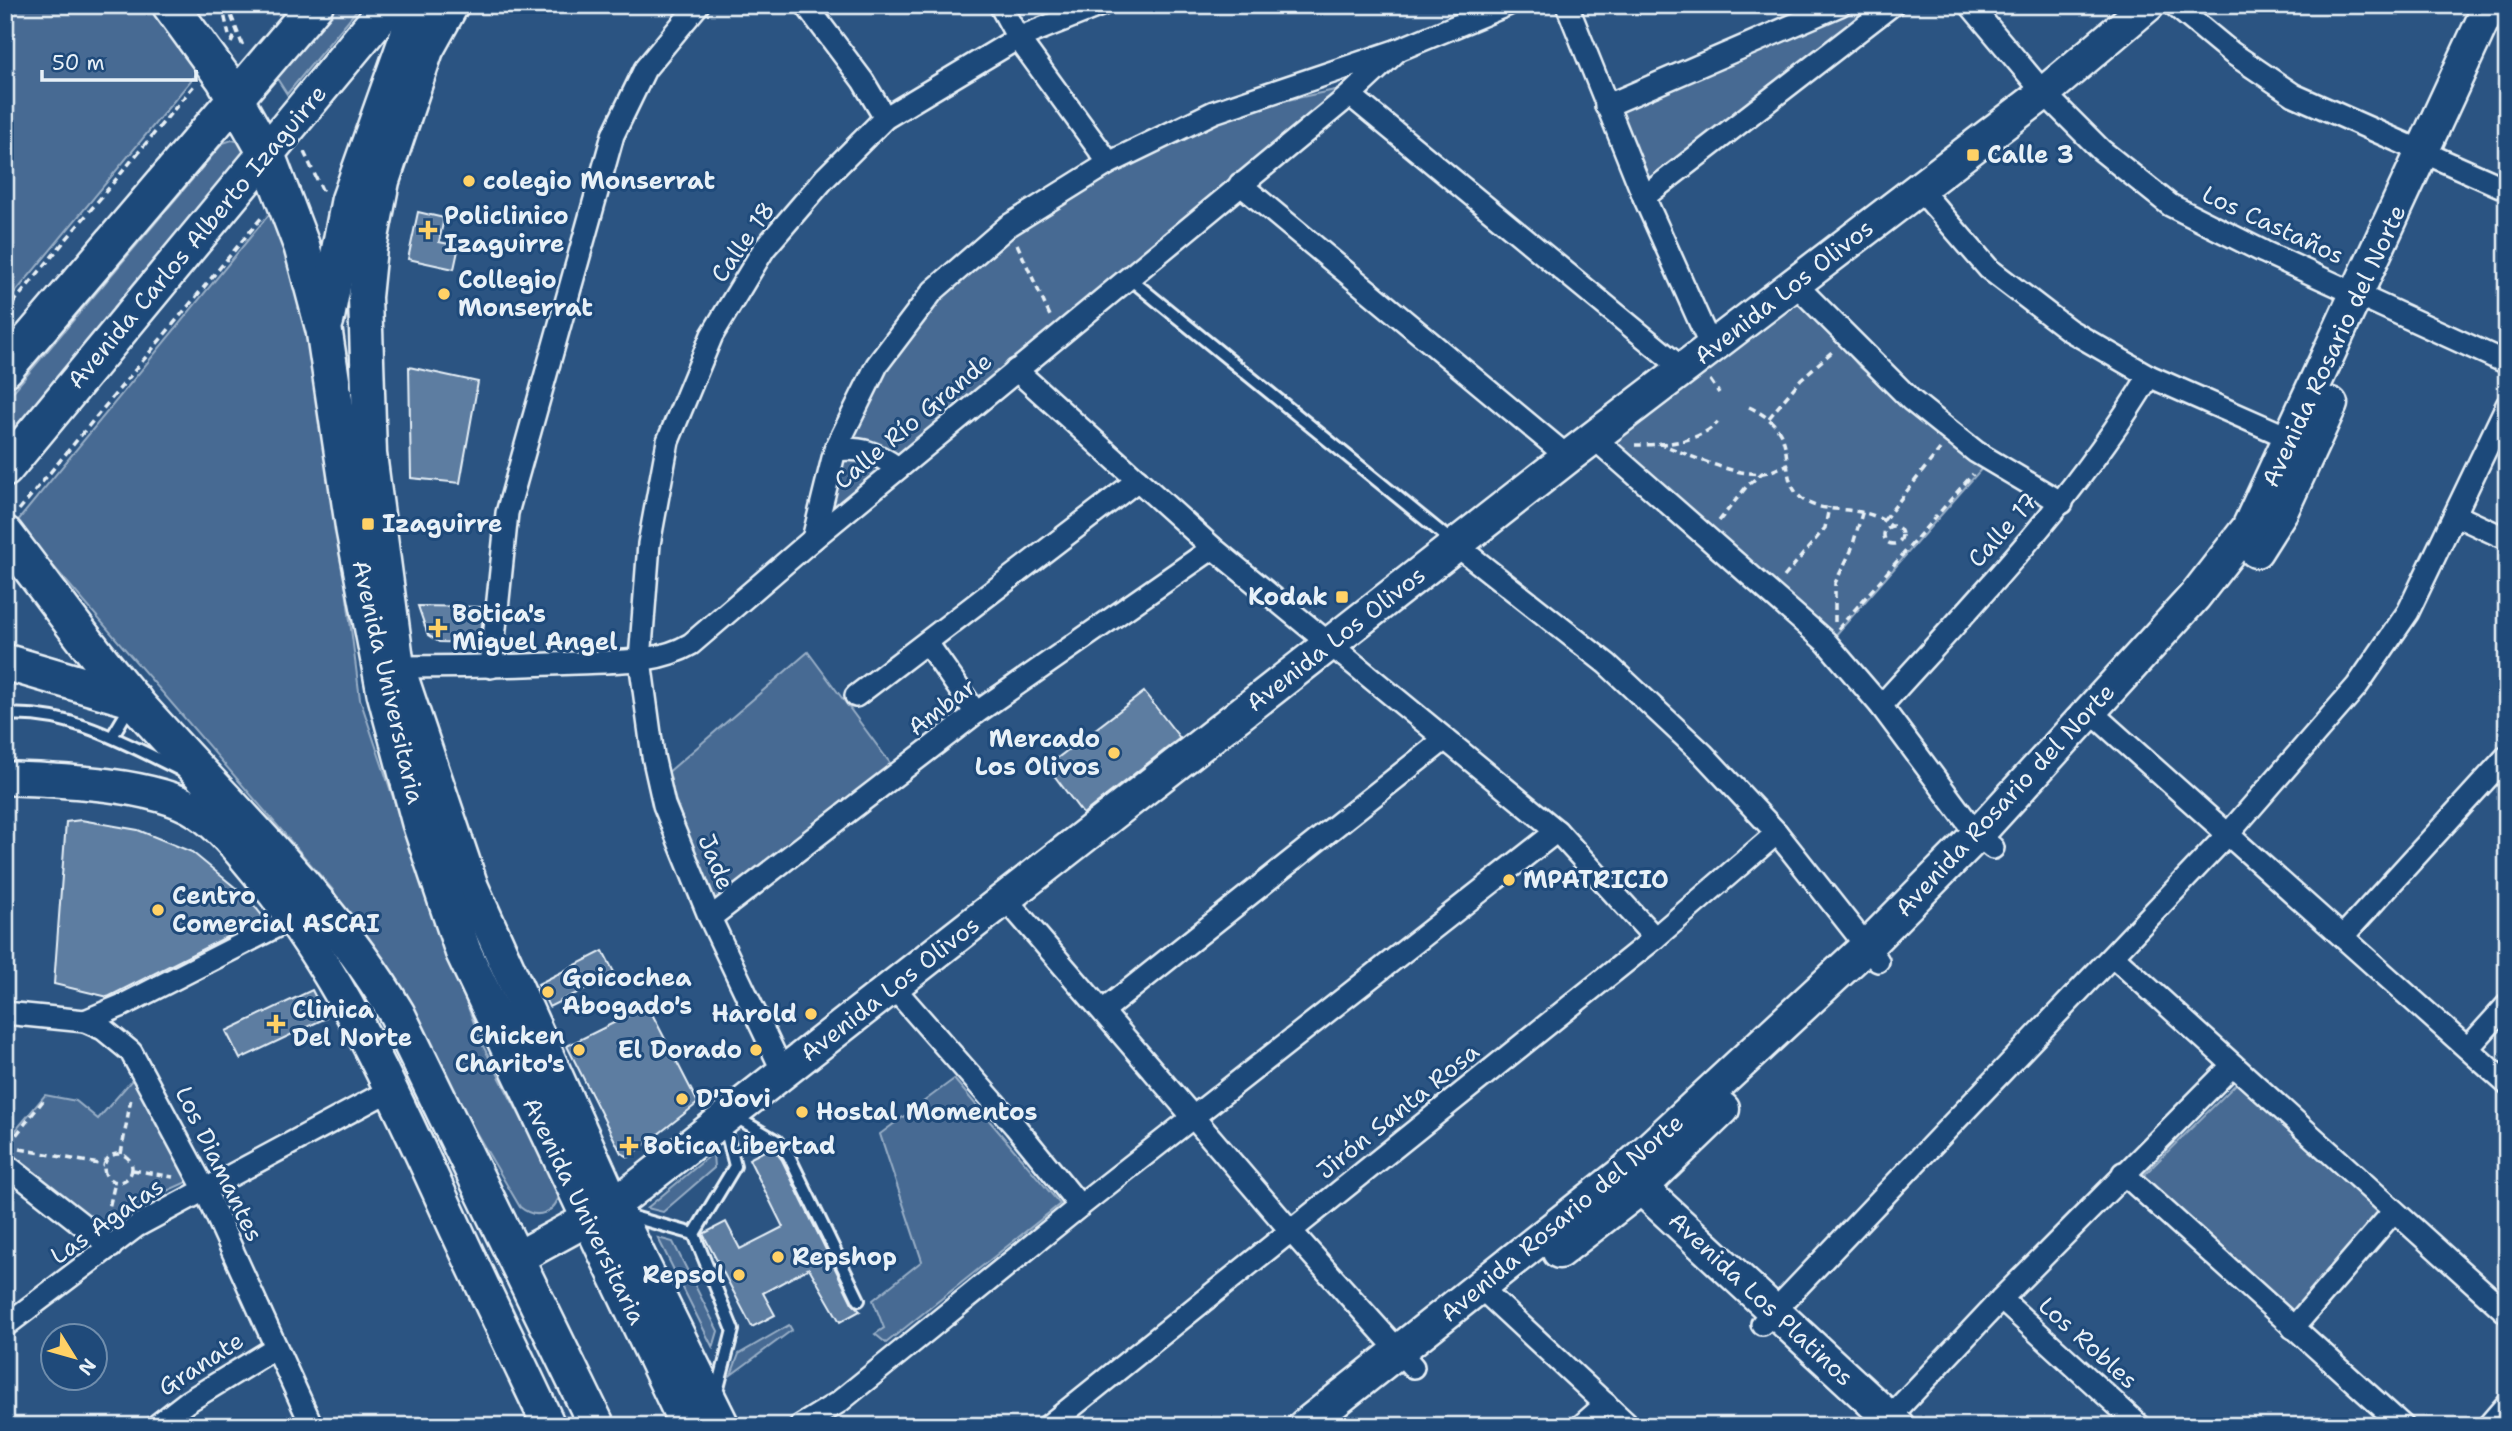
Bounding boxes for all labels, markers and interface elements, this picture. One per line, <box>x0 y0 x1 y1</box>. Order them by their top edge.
scale bar <box>42 38 196 82</box>
text: 50 m <box>52 49 105 77</box>
street label: Avenida Carlos Alberto Izaguirre <box>60 78 334 396</box>
place label: Calle 3 <box>1987 139 2073 171</box>
marker: Calle 3 <box>1965 147 1981 163</box>
place label: colegio Monserrat <box>483 165 715 197</box>
marker: colegio Monserrat <box>461 173 477 189</box>
street label: Los Castaños <box>2197 178 2349 272</box>
street label: Calle 18 <box>704 195 782 289</box>
place label: Policlinico Izaguirre <box>444 200 569 260</box>
street label: Avenida Rosario del Norte <box>2254 200 2414 492</box>
street label: Avenida Los Olivos <box>1688 212 1880 372</box>
marker: Policlinico Izaguirre <box>418 220 438 240</box>
place label: Collegio Monserrat <box>458 264 593 324</box>
marker: Collegio Monserrat <box>436 286 452 302</box>
street label: Calle Río Grande <box>827 345 999 497</box>
street label: Calle 17 <box>1961 486 2045 574</box>
place label: Izaguirre <box>382 508 503 540</box>
marker: Izaguirre <box>360 516 376 532</box>
street label: Avenida Universitaria <box>344 557 432 807</box>
street label: Avenida Los Olivos <box>1240 559 1432 719</box>
place label: Kodak <box>1248 581 1328 613</box>
marker: Kodak <box>1334 589 1350 605</box>
place label: Botica's Miguel Angel <box>452 598 618 658</box>
marker: Botica's Miguel Angel <box>430 620 446 636</box>
street label: Ambar <box>901 671 983 743</box>
street label: Avenida Rosario del Norte <box>1888 676 2122 924</box>
place label: Mercado Los Olivos <box>975 723 1100 783</box>
marker: Mercado Los Olivos <box>1106 745 1122 761</box>
street label: Jade <box>690 829 742 895</box>
place label: MPATRICIO <box>1523 864 1669 896</box>
marker: MPATRICIO <box>1501 872 1517 888</box>
place label: Centro Comercial ASCAI <box>172 880 380 940</box>
marker: Centro Comercial ASCAI <box>150 902 166 918</box>
street label: Avenida Los Olivos <box>794 909 986 1069</box>
place label: Goicochea Abogado's <box>562 962 692 1022</box>
marker: Goicochea Abogado's <box>540 984 556 1000</box>
place label: Clinica Del Norte <box>292 994 412 1054</box>
place label: Harold <box>711 998 797 1030</box>
marker: Harold <box>803 1006 819 1022</box>
marker: Clinica Del Norte <box>266 1014 286 1034</box>
place label: Chicken Charito's <box>455 1020 565 1080</box>
place label: El Dorado <box>618 1034 742 1066</box>
street label: Jirón Santa Rosa <box>1310 1036 1486 1186</box>
marker: Chicken Charito's <box>571 1042 587 1058</box>
marker: El Dorado <box>748 1042 764 1058</box>
street label: Los Diamantes <box>168 1081 270 1247</box>
place label: D'Jovi <box>696 1083 771 1115</box>
marker: D'Jovi <box>674 1091 690 1107</box>
street label: Avenida Universitaria <box>515 1092 653 1330</box>
place label: Hostal Momentos <box>816 1096 1037 1128</box>
marker: Hostal Momentos <box>794 1104 810 1120</box>
street label: Avenida Rosario del Norte <box>1434 1107 1690 1329</box>
place label: Botica Libertad <box>643 1130 836 1162</box>
marker: Botica Libertad <box>621 1138 637 1154</box>
street label: Las Agatas <box>44 1170 170 1272</box>
street label: Avenida Los Platinos <box>1662 1205 1860 1393</box>
place label: Repshop <box>792 1241 897 1273</box>
marker: Repshop <box>770 1249 786 1265</box>
place label: Repsol <box>642 1259 725 1291</box>
marker: Repsol <box>731 1267 747 1283</box>
street label: Los Robles <box>2031 1290 2145 1396</box>
north arrow <box>38 1322 108 1392</box>
street label: Granate <box>152 1325 250 1403</box>
text: N <box>73 1353 102 1380</box>

